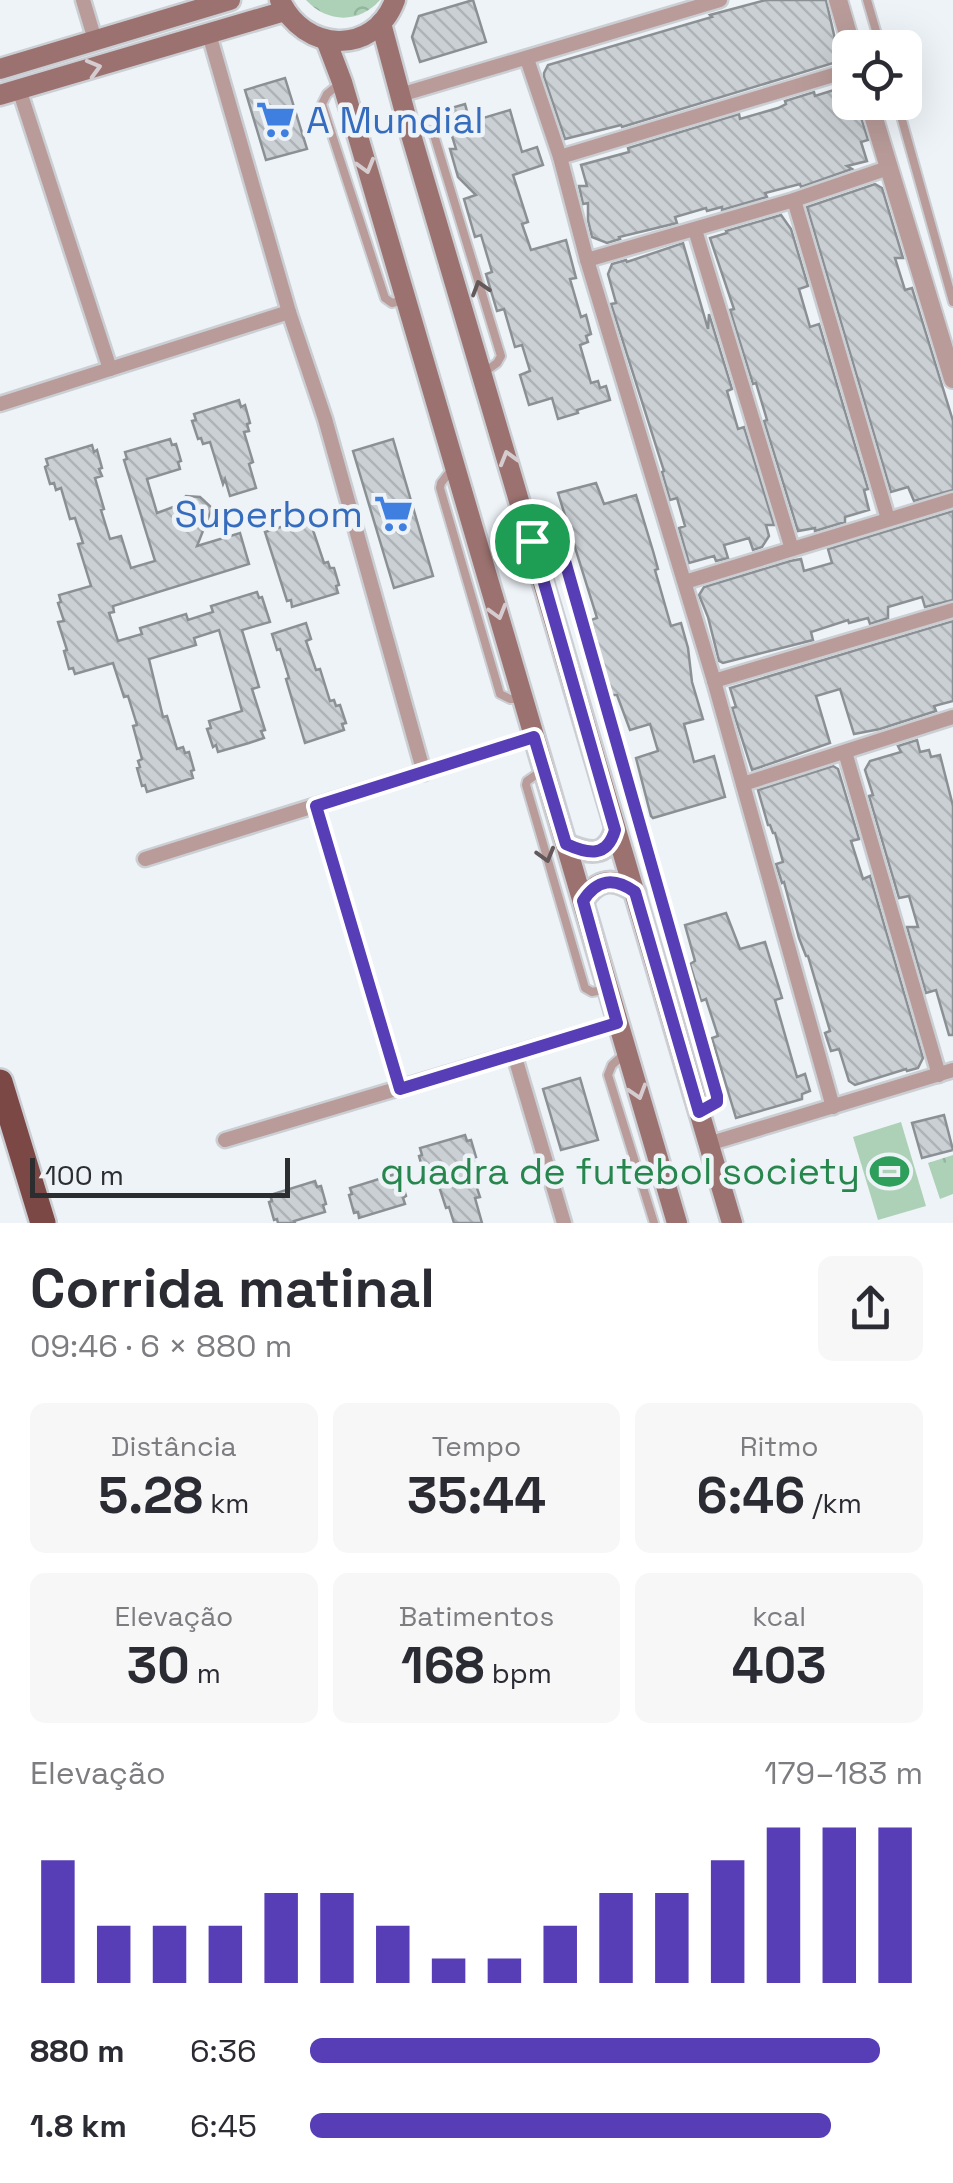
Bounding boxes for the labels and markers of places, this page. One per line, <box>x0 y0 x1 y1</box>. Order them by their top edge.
place label: A Mundial <box>306 96 484 144</box>
supermarket icon: A Mundial <box>255 99 297 141</box>
place label: Superbom <box>175 490 363 538</box>
supermarket icon: Superbom <box>372 493 414 535</box>
pin <box>490 499 575 584</box>
place label: quadra de futebol society <box>380 1147 860 1195</box>
sports icon: quadra de futebol society <box>869 1150 911 1192</box>

